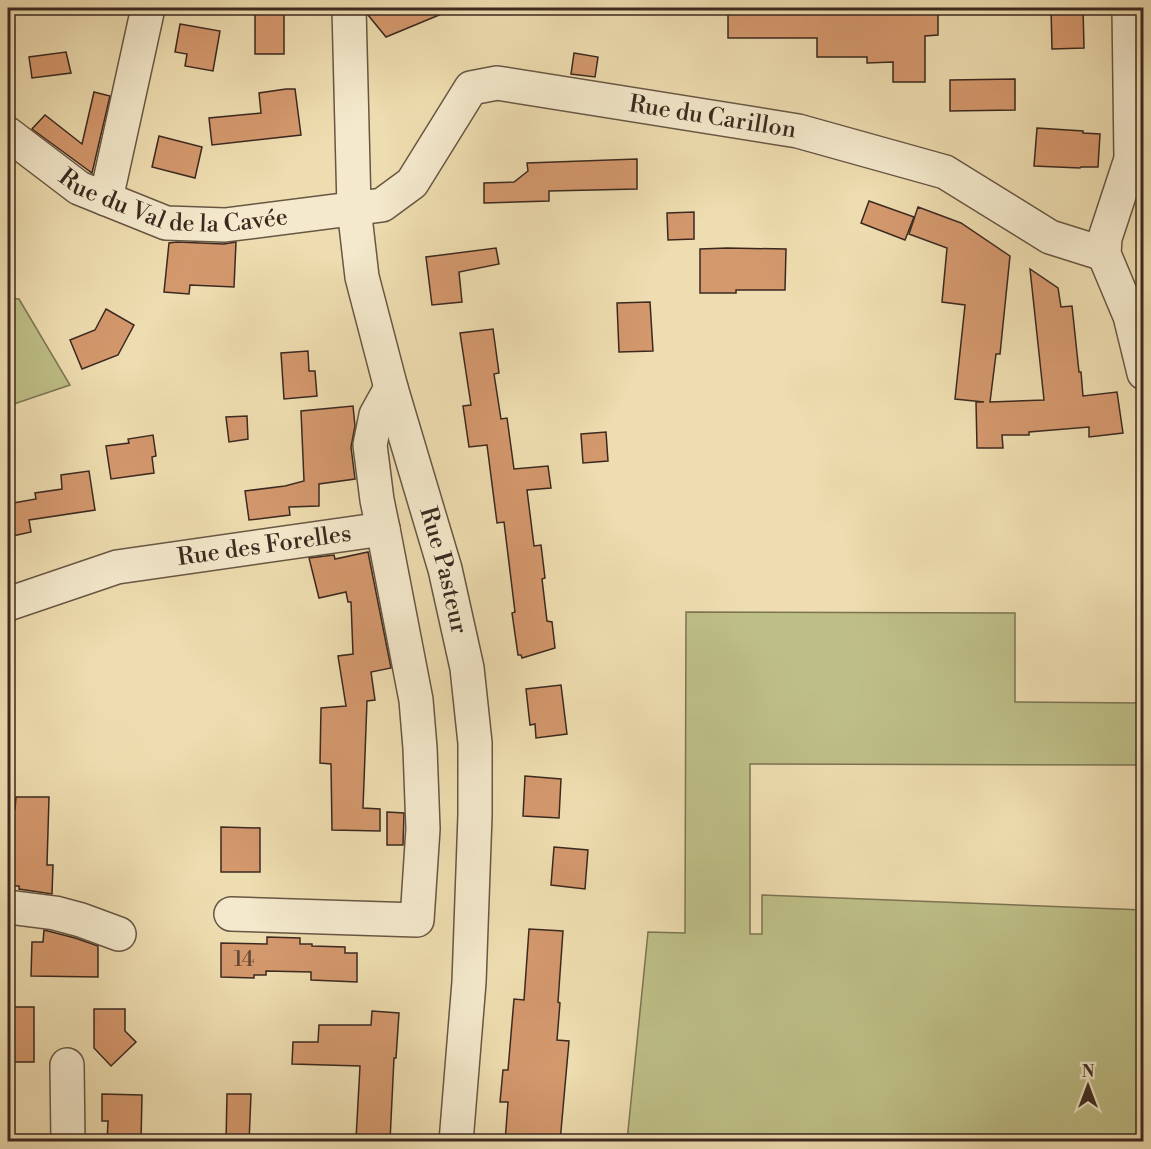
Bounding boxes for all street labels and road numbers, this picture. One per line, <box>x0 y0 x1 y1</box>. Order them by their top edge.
street label: Rue du Carillon <box>627 89 798 145</box>
street label: Rue du Val de la Cavée <box>52 163 289 240</box>
street label: Rue Pasteur <box>412 503 474 637</box>
street label: Rue des Forelles <box>175 519 353 573</box>

